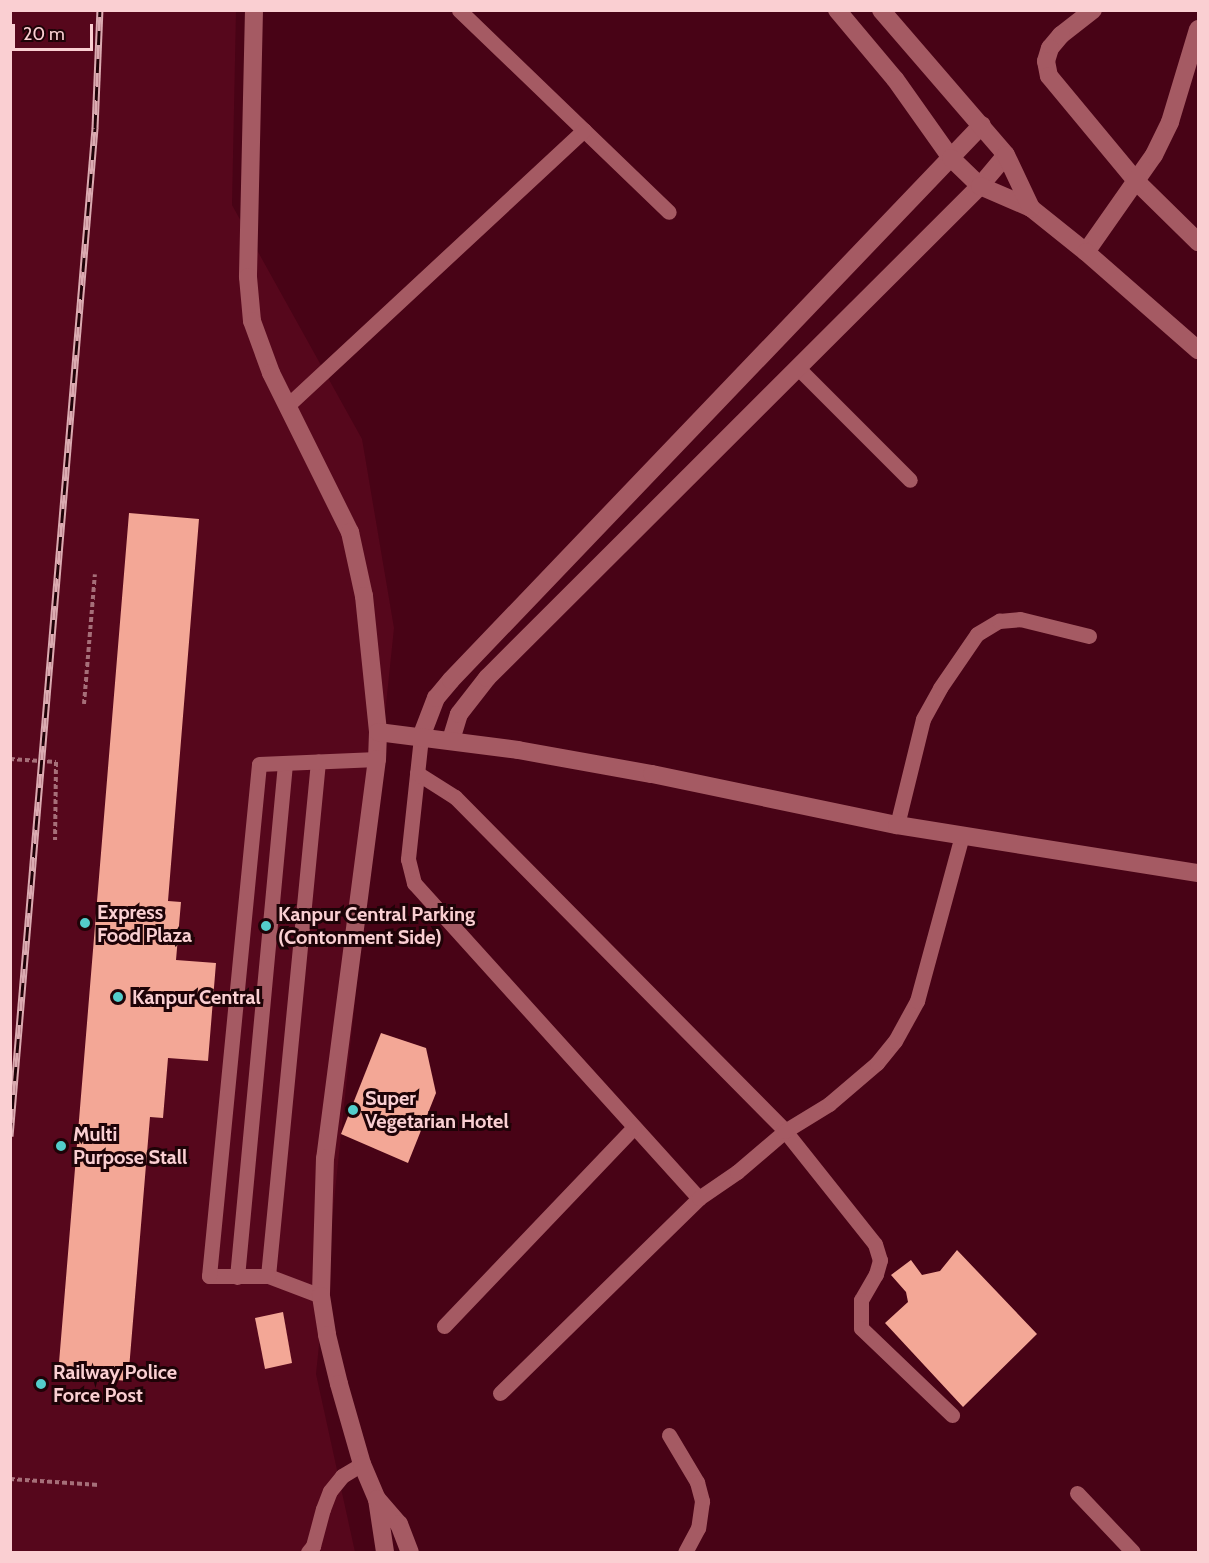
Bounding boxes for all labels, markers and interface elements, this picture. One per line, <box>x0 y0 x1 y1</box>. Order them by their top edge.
scale bar <box>15 12 96 50</box>
text: 20 m <box>23 23 65 45</box>
place label: Express Food Plaza <box>97 900 192 947</box>
place label: Kanpur Central Parking (Contonment Side) <box>278 903 475 950</box>
marker: Express Food Plaza <box>78 916 92 930</box>
marker: Kanpur Central Parking (Contonment Side) <box>259 919 273 933</box>
place label: Kanpur Central <box>132 985 261 1009</box>
marker: Kanpur Central <box>109 988 127 1006</box>
place label: Super Vegetarian Hotel <box>365 1086 509 1133</box>
marker: Super Vegetarian Hotel <box>346 1103 360 1117</box>
place label: Multi Purpose Stall <box>73 1122 187 1169</box>
marker: Multi Purpose Stall <box>54 1139 68 1153</box>
place label: Railway Police Force Post <box>53 1360 177 1407</box>
marker: Railway Police Force Post <box>34 1377 48 1391</box>

